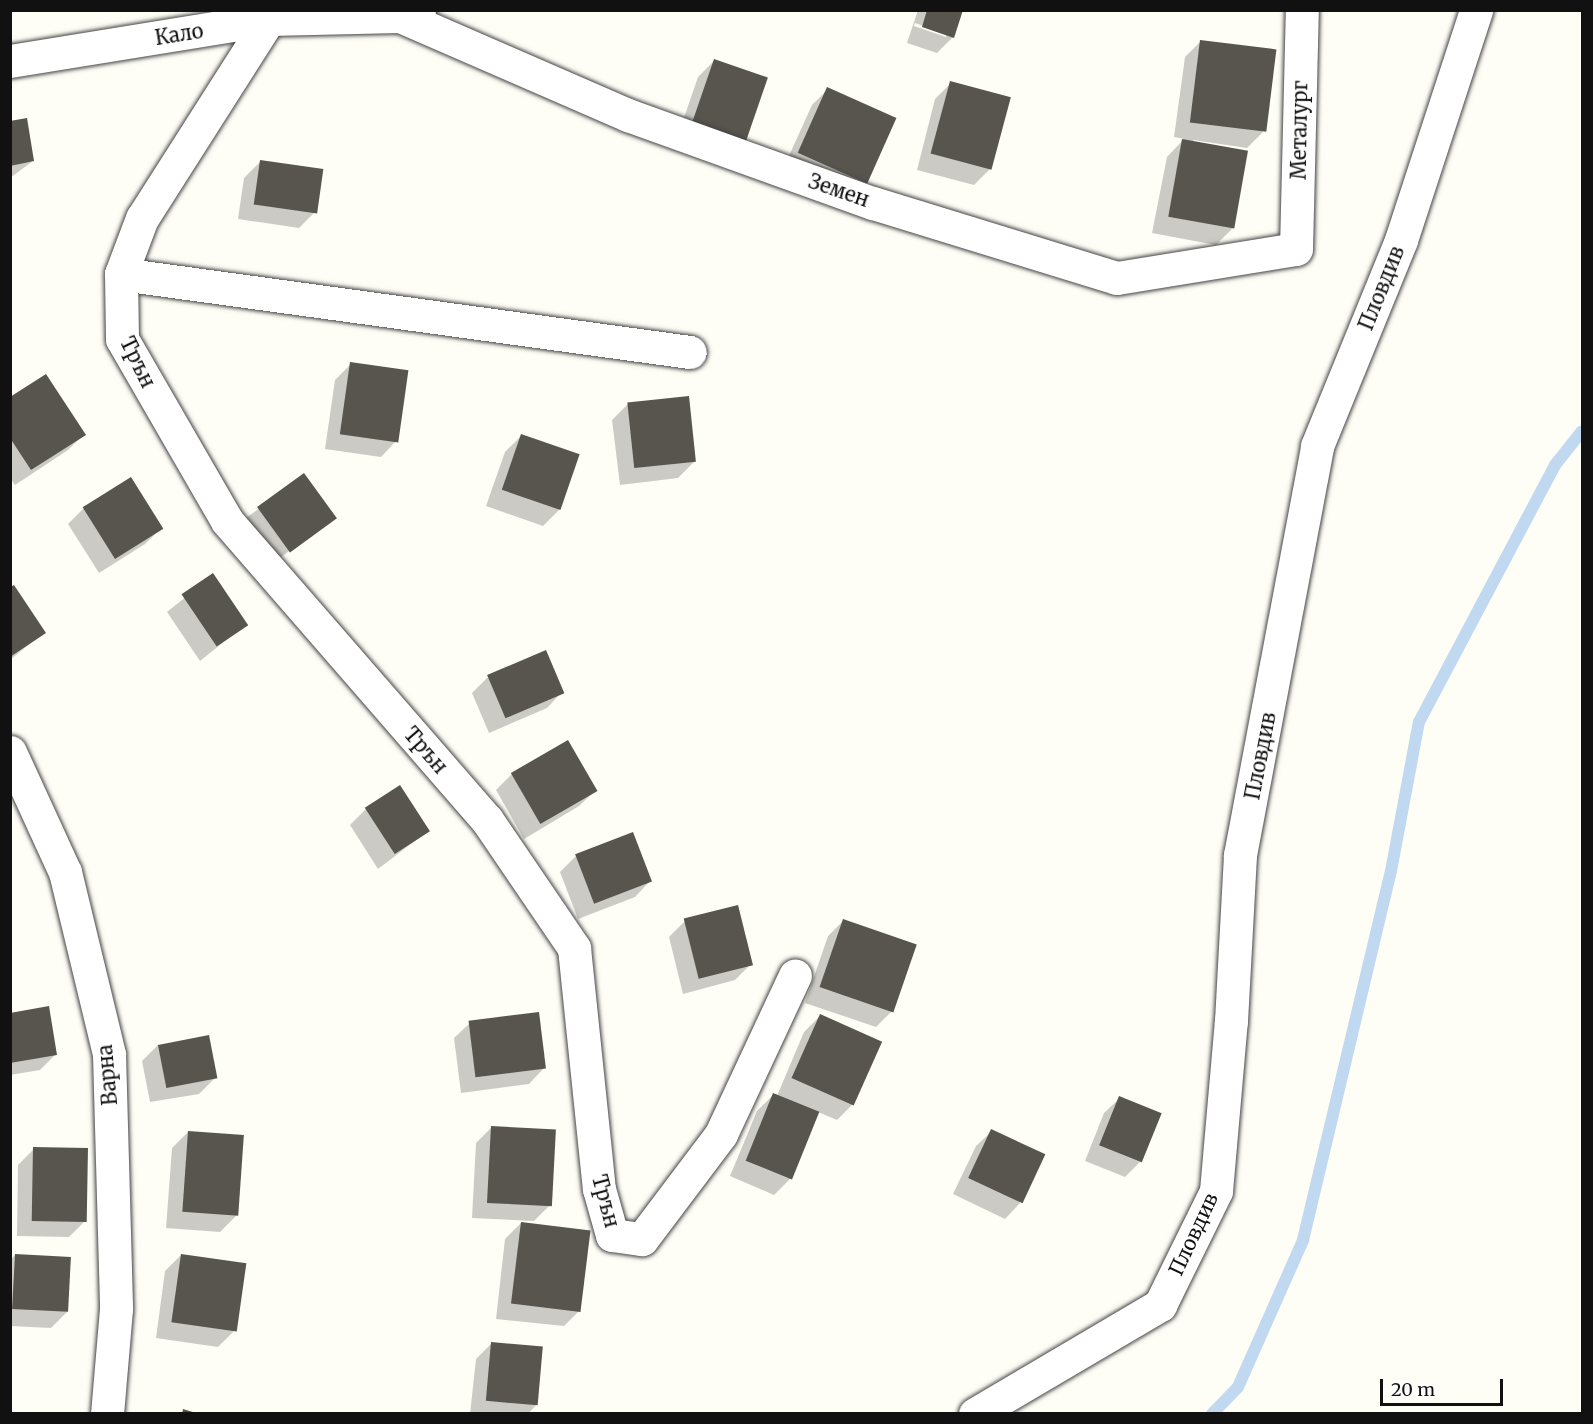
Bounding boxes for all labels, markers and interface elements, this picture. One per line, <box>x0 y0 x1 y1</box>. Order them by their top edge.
street label: Кало <box>153 18 205 50</box>
street label: Металург <box>1286 80 1312 180</box>
street label: Земен <box>806 168 872 212</box>
street label: Пловдив <box>1353 242 1409 334</box>
street label: Трън <box>115 333 161 391</box>
street label: Пловдив <box>1240 710 1280 802</box>
street label: Трън <box>399 722 453 778</box>
street label: Варна <box>92 1044 122 1106</box>
street label: Трън <box>587 1172 625 1230</box>
street label: Пловдив <box>1163 1189 1223 1279</box>
scale bar <box>1383 1367 1506 1405</box>
text: 20 m <box>1391 1378 1435 1401</box>

